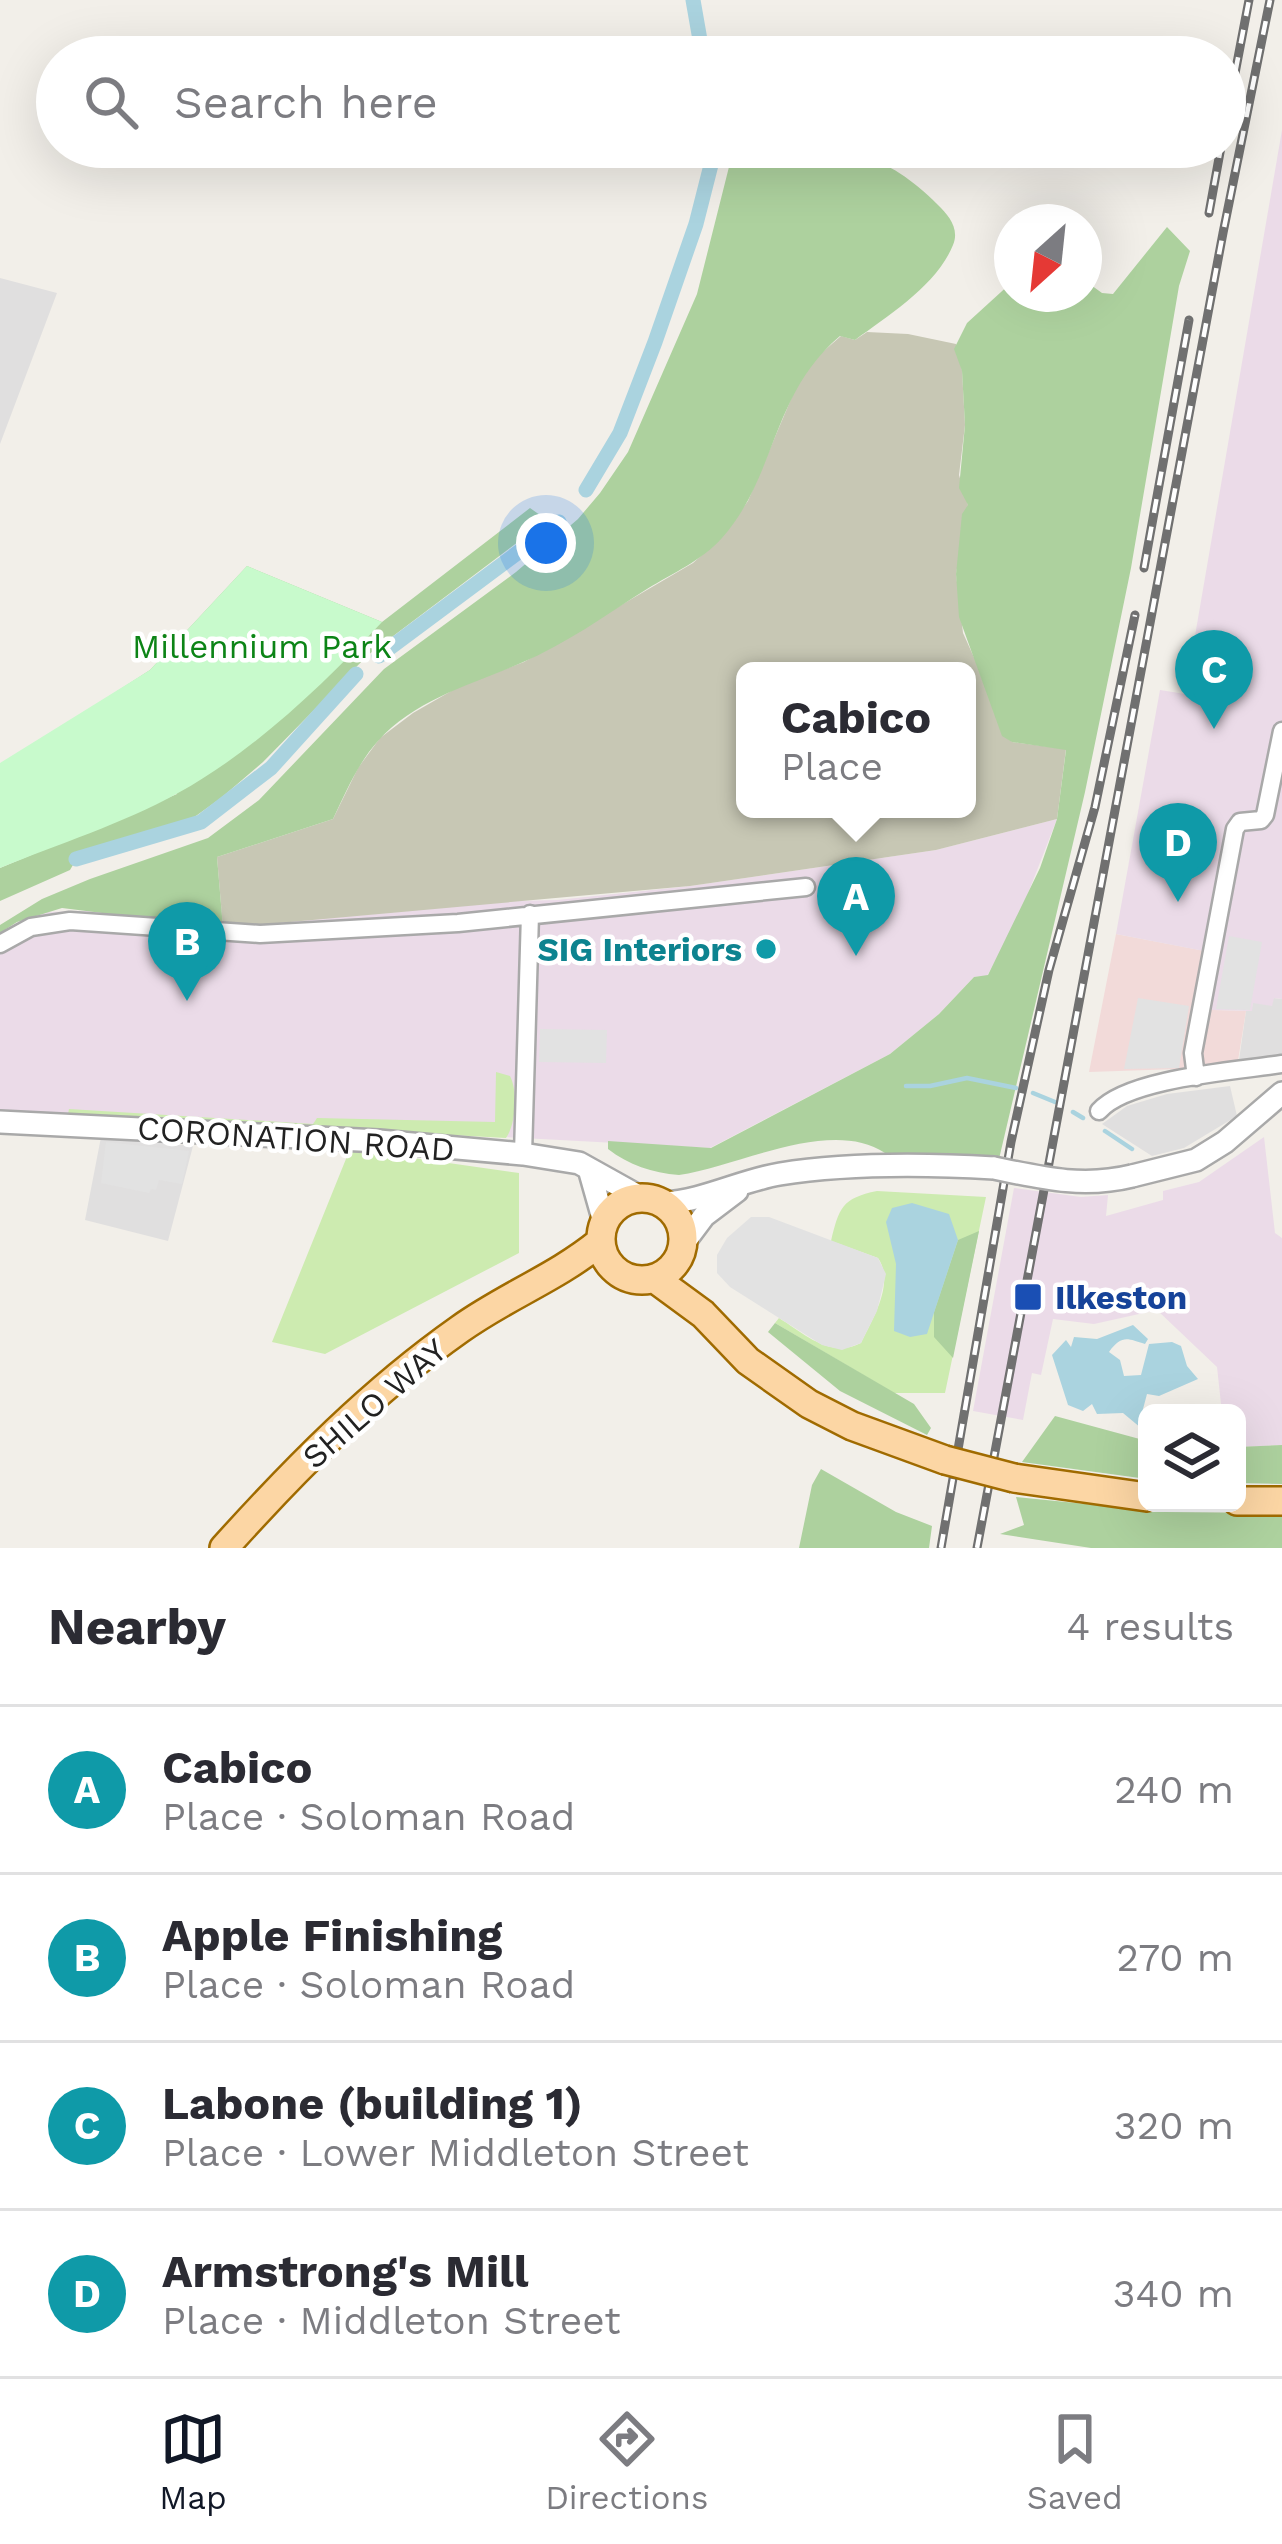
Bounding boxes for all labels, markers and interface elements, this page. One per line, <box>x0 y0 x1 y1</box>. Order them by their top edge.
search box <box>36 36 1246 168</box>
icon: search <box>78 69 144 135</box>
text: Search here <box>174 76 438 129</box>
north arrow <box>994 204 1102 312</box>
your location <box>516 513 576 573</box>
park label: Millennium Park <box>132 627 392 666</box>
pin: C <box>1175 630 1253 729</box>
popup <box>736 662 976 818</box>
text: Cabico <box>781 691 931 744</box>
text: Place <box>781 744 883 789</box>
pin: D <box>1139 803 1217 902</box>
pin: A <box>817 857 895 956</box>
pin: B <box>148 902 226 1001</box>
place label: SIG Interiors <box>538 930 742 969</box>
marker: SIG Interiors <box>753 936 779 962</box>
street label: CORONATION ROAD <box>136 1108 456 1169</box>
place label: Ilkeston <box>1055 1278 1187 1317</box>
marker: Ilkeston <box>1012 1281 1044 1313</box>
street label: SHILO WAY <box>294 1330 454 1477</box>
map controls <box>1138 1404 1246 1512</box>
button: layers <box>1138 1404 1246 1512</box>
text: Nearby <box>48 1597 226 1656</box>
text: 4 results <box>1066 1604 1234 1649</box>
text: Cabico <box>162 1741 312 1794</box>
text: A <box>74 1767 100 1812</box>
text: 240 m <box>1114 1767 1234 1812</box>
text: Place · Soloman Road <box>162 1794 575 1839</box>
text: Apple Finishing <box>162 1909 502 1962</box>
text: B <box>74 1935 100 1980</box>
text: 270 m <box>1116 1935 1234 1980</box>
text: Place · Soloman Road <box>162 1962 575 2007</box>
text: Labone (building 1) <box>162 2077 583 2130</box>
text: C <box>74 2103 100 2148</box>
text: 320 m <box>1114 2103 1234 2148</box>
text: Place · Lower Middleton Street <box>162 2130 749 2175</box>
text: Armstrong's Mill <box>162 2245 528 2298</box>
text: D <box>73 2271 101 2316</box>
text: 340 m <box>1113 2271 1234 2316</box>
text: Place · Middleton Street <box>162 2298 621 2343</box>
tab: Map <box>159 2406 227 2517</box>
tab: Directions <box>545 2406 708 2517</box>
tab: Saved <box>1027 2406 1123 2517</box>

